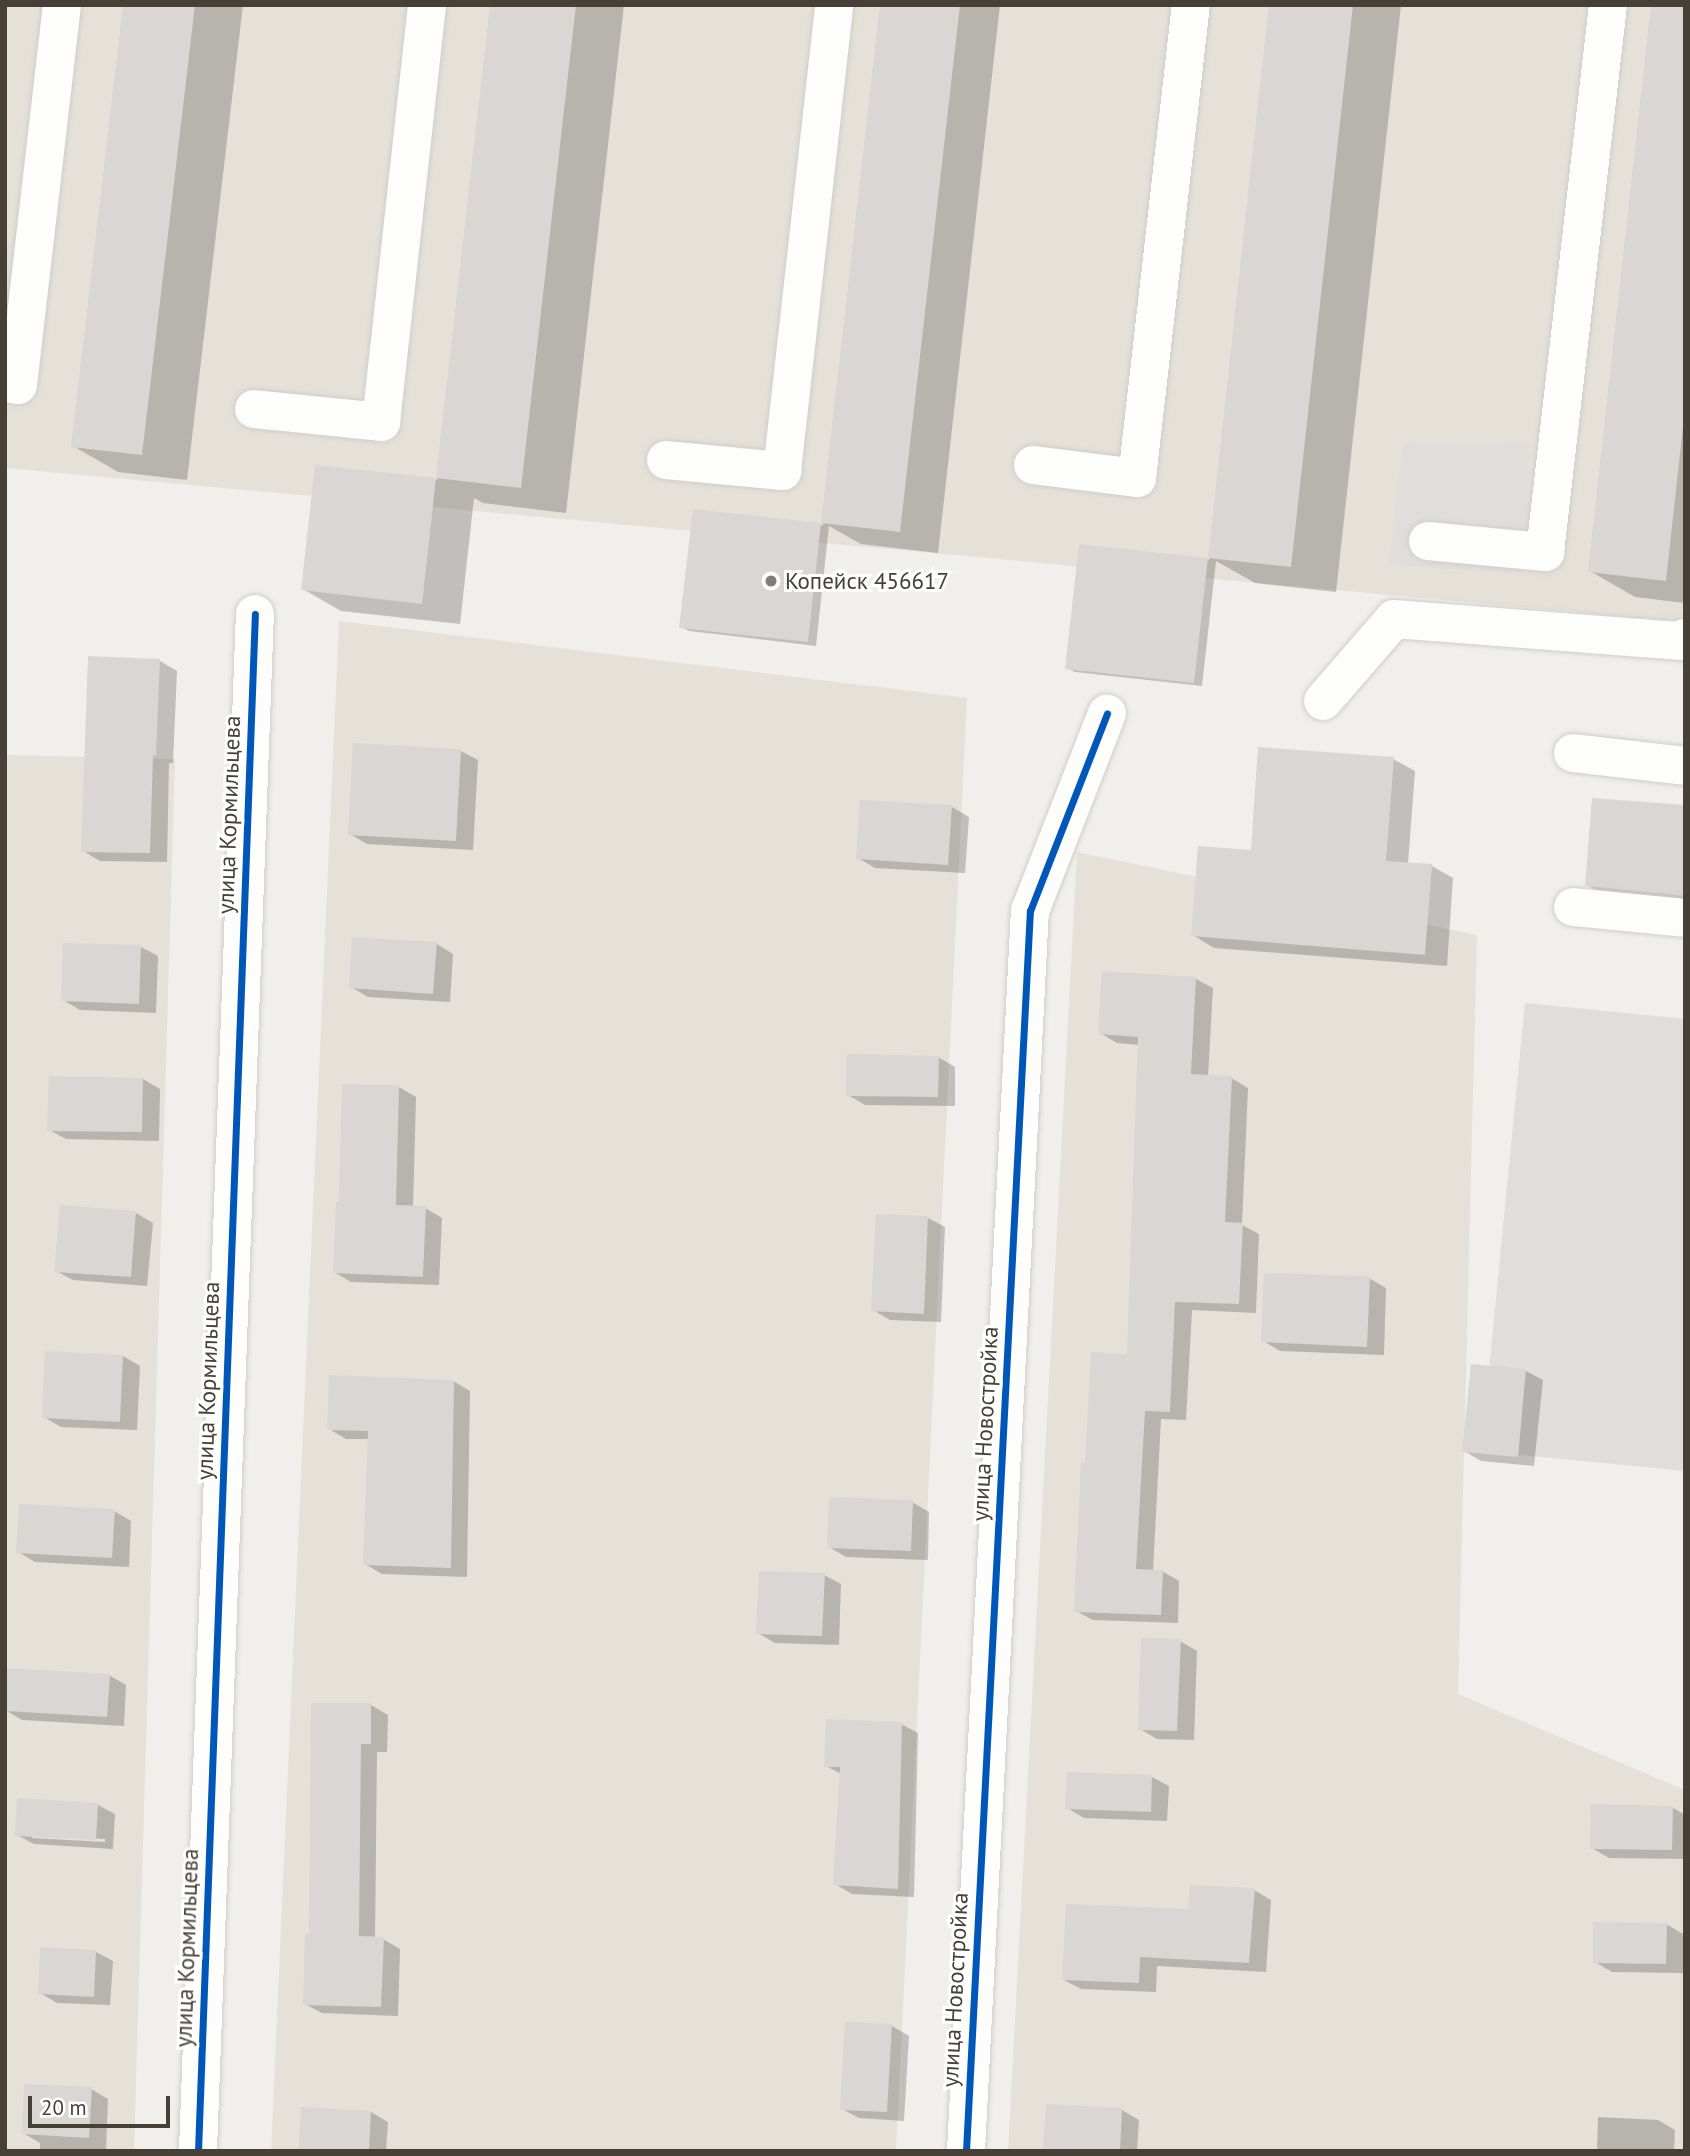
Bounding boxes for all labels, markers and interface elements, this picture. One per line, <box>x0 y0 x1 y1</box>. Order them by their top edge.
place label: Копейск 456617 <box>785 567 949 595</box>
marker: Копейск 456617 <box>763 573 779 589</box>
street label: улица Кормильцева <box>212 715 246 915</box>
street label: улица Кормильцева <box>191 1281 225 1481</box>
street label: улица Новостройка <box>966 1326 1004 1522</box>
street label: улица Кормильцева <box>170 1848 204 2048</box>
street label: улица Новостройка <box>936 1892 974 2088</box>
scale bar <box>32 2082 173 2126</box>
text: 20 m <box>41 2094 87 2121</box>

